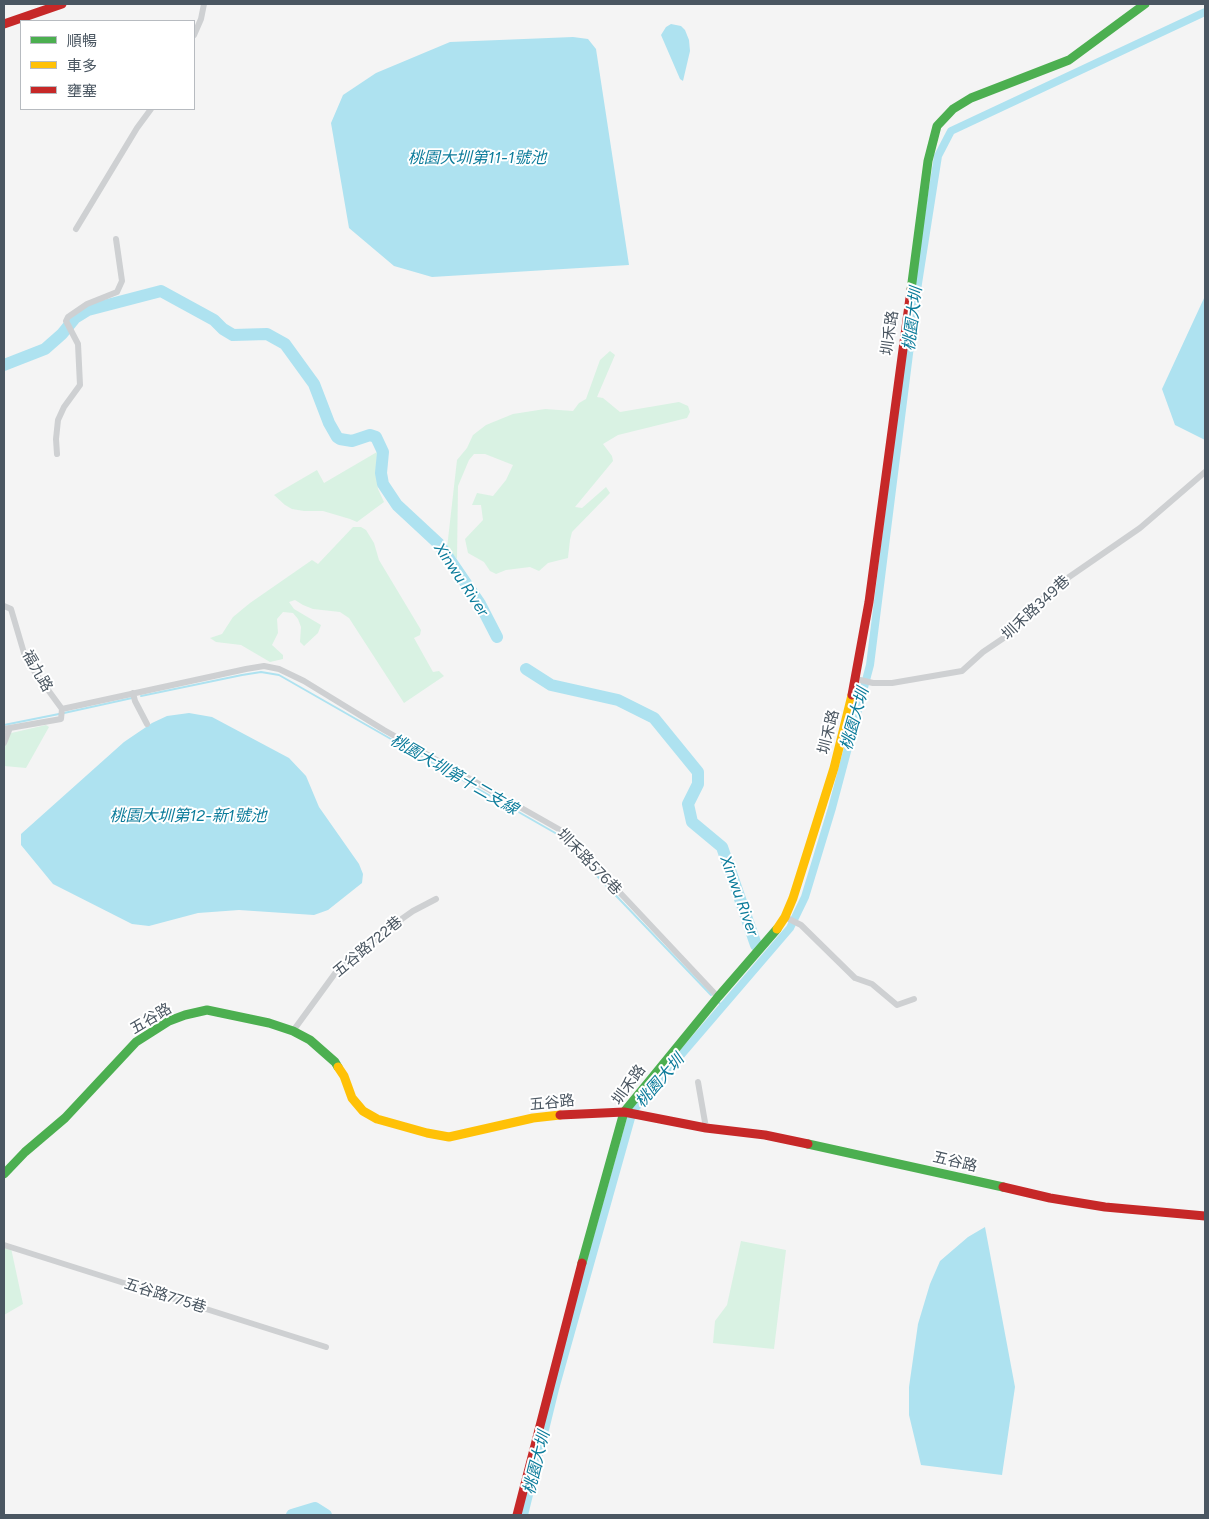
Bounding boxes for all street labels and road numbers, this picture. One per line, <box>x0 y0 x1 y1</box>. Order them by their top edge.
street label: 圳禾路 <box>878 309 902 357</box>
street label: 圳禾路349巷 <box>998 572 1074 644</box>
street label: 福九路 <box>18 647 56 695</box>
street label: 圳禾路 <box>815 708 843 756</box>
street label: 圳禾路576巷 <box>553 825 625 899</box>
street label: 五谷路722巷 <box>330 913 406 981</box>
street label: 五谷路 <box>127 1000 175 1038</box>
street label: 圳禾路 <box>608 1062 650 1108</box>
street label: 五谷路 <box>529 1092 575 1114</box>
street label: 五谷路 <box>931 1148 979 1176</box>
street label: 五谷路775巷 <box>122 1275 208 1317</box>

